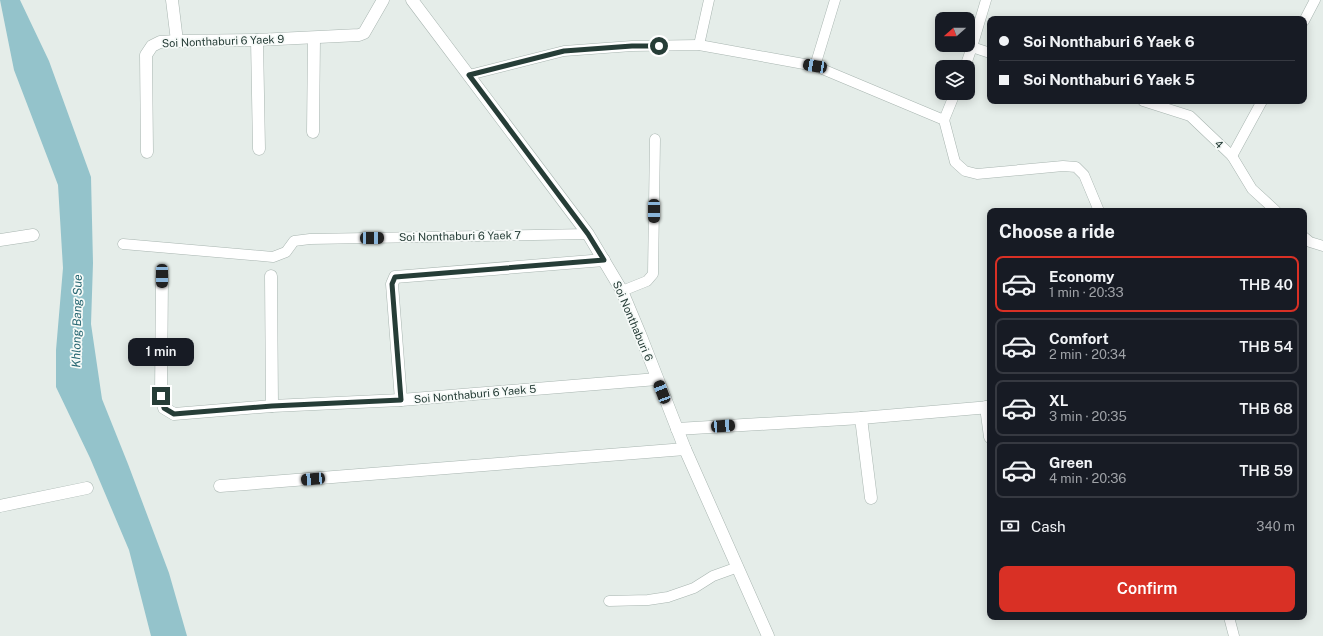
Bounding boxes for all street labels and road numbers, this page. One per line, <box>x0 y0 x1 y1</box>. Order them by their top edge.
street label: Soi Nonthaburi 6 Yaek 9 <box>162 33 285 49</box>
street label: 4 <box>1212 137 1226 151</box>
street label: Soi Nonthaburi 6 Yaek 7 <box>399 229 522 243</box>
street label: Soi Nonthaburi 6 <box>611 279 655 363</box>
street label: Soi Nonthaburi 6 Yaek 5 <box>413 383 537 405</box>

